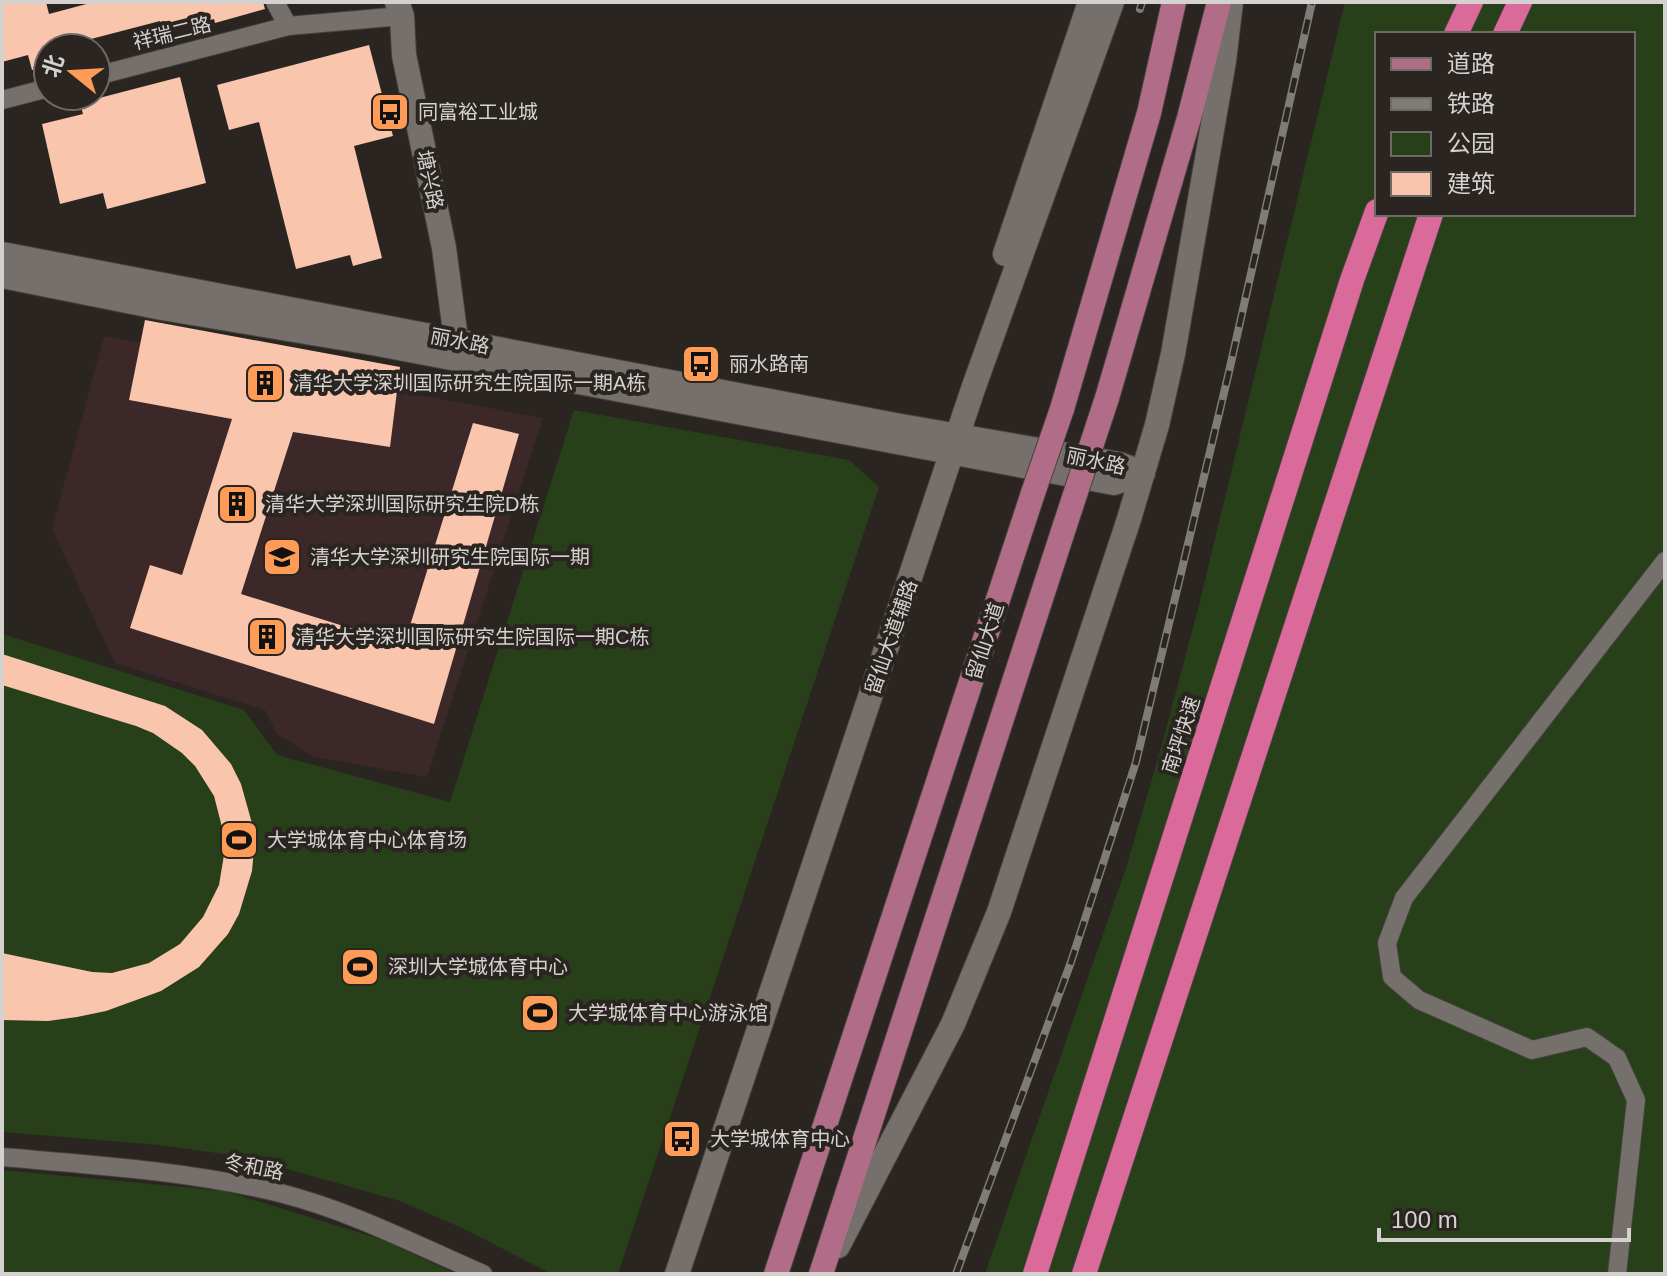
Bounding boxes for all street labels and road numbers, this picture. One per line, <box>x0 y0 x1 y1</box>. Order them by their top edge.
street label: 祥瑞二路 <box>131 13 213 53</box>
street label: 塘兴路 <box>413 148 447 212</box>
street label: 丽水路 <box>428 324 492 358</box>
street label: 丽水路 <box>1064 444 1128 478</box>
street label: 留仙大道辅路 <box>861 577 921 697</box>
street label: 留仙大道 <box>962 600 1008 682</box>
street label: 南坪快速 <box>1158 694 1204 776</box>
street label: 冬和路 <box>222 1150 286 1184</box>

